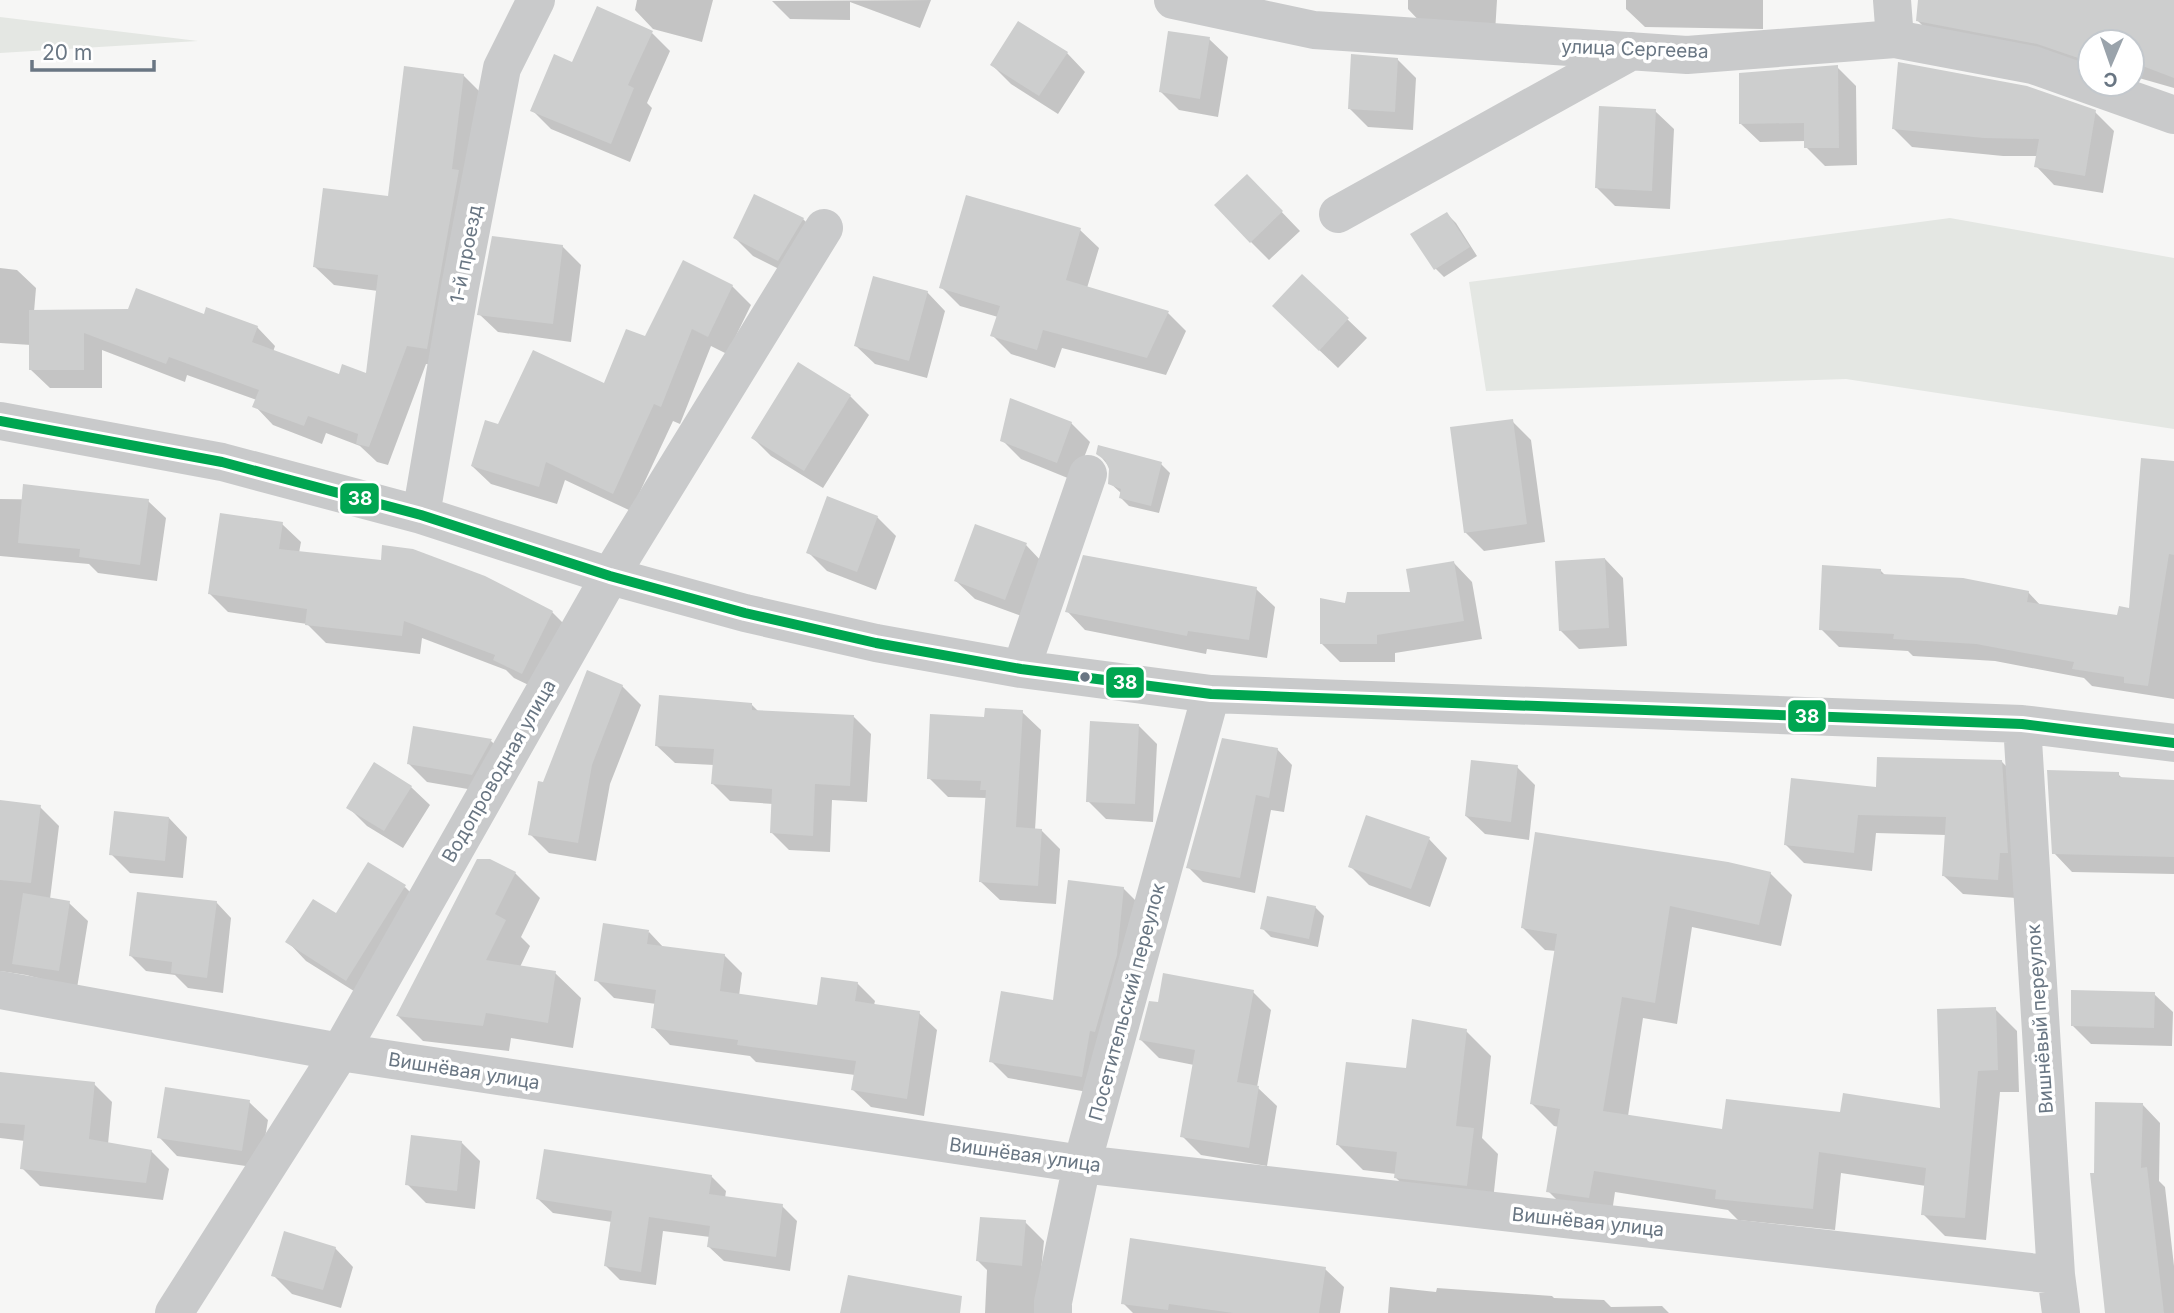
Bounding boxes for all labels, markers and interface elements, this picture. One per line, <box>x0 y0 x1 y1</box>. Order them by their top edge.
scale bar <box>32 28 154 72</box>
north arrow <box>2076 28 2146 98</box>
street label: улица Сергеева <box>1561 35 1709 63</box>
text: 20 m <box>42 40 92 65</box>
text: С <box>2103 68 2118 91</box>
street label: 1-й проезд <box>445 203 487 305</box>
line badge: 38 <box>339 482 380 515</box>
text: 38 <box>348 487 372 510</box>
line badge: 38 <box>1105 666 1145 699</box>
unlabelled marker <box>1078 670 1092 684</box>
text: 38 <box>1113 671 1137 694</box>
street label: Водопроводная улица <box>437 676 561 866</box>
line badge: 38 <box>1787 699 1827 733</box>
text: 38 <box>1795 705 1819 728</box>
street label: Посетительский переулок <box>1084 880 1170 1123</box>
street label: Вишнёвый переулок <box>2022 923 2058 1115</box>
street label: Вишнёвая улица <box>387 1048 541 1094</box>
street label: Вишнёвая улица <box>948 1133 1102 1177</box>
street label: Вишнёвая улица <box>1511 1203 1665 1241</box>

